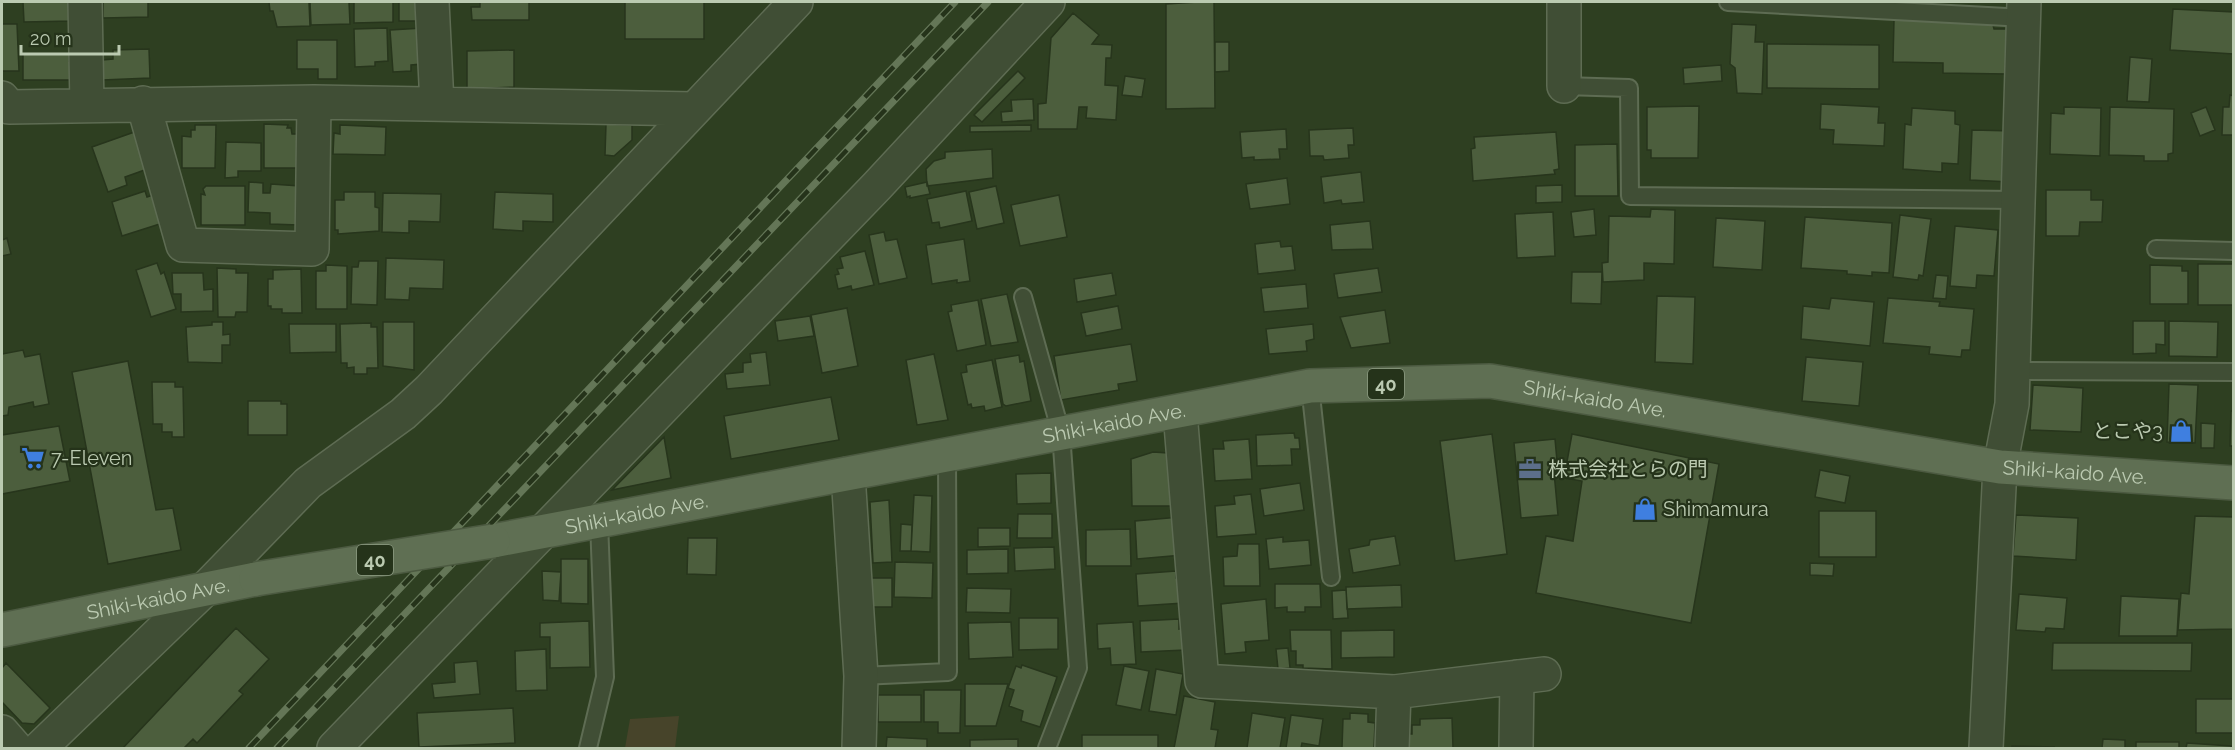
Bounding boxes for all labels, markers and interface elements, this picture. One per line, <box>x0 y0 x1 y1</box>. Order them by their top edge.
scale bar <box>21 18 118 56</box>
text: 20 m <box>30 28 72 49</box>
road number: 40 <box>1368 369 1404 399</box>
street label: Shiki-kaido Ave. <box>1521 375 1668 423</box>
street label: Shiki-kaido Ave. <box>1040 398 1187 449</box>
shop icon: とこや3 <box>2168 418 2194 444</box>
place label: とこや3 <box>2092 419 2163 443</box>
supermarket icon: 7-Eleven <box>20 445 46 471</box>
place label: 7-Eleven <box>51 446 132 470</box>
street label: Shiki-kaido Ave. <box>2002 455 2148 489</box>
office icon: 株式会社とらの門 <box>1517 456 1543 482</box>
place label: 株式会社とらの門 <box>1548 457 1708 481</box>
street label: Shiki-kaido Ave. <box>563 488 710 539</box>
shop icon: Shimamura <box>1632 496 1658 522</box>
place label: Shimamura <box>1663 497 1769 521</box>
road number: 40 <box>357 545 393 575</box>
street label: Shiki-kaido Ave. <box>84 573 231 625</box>

